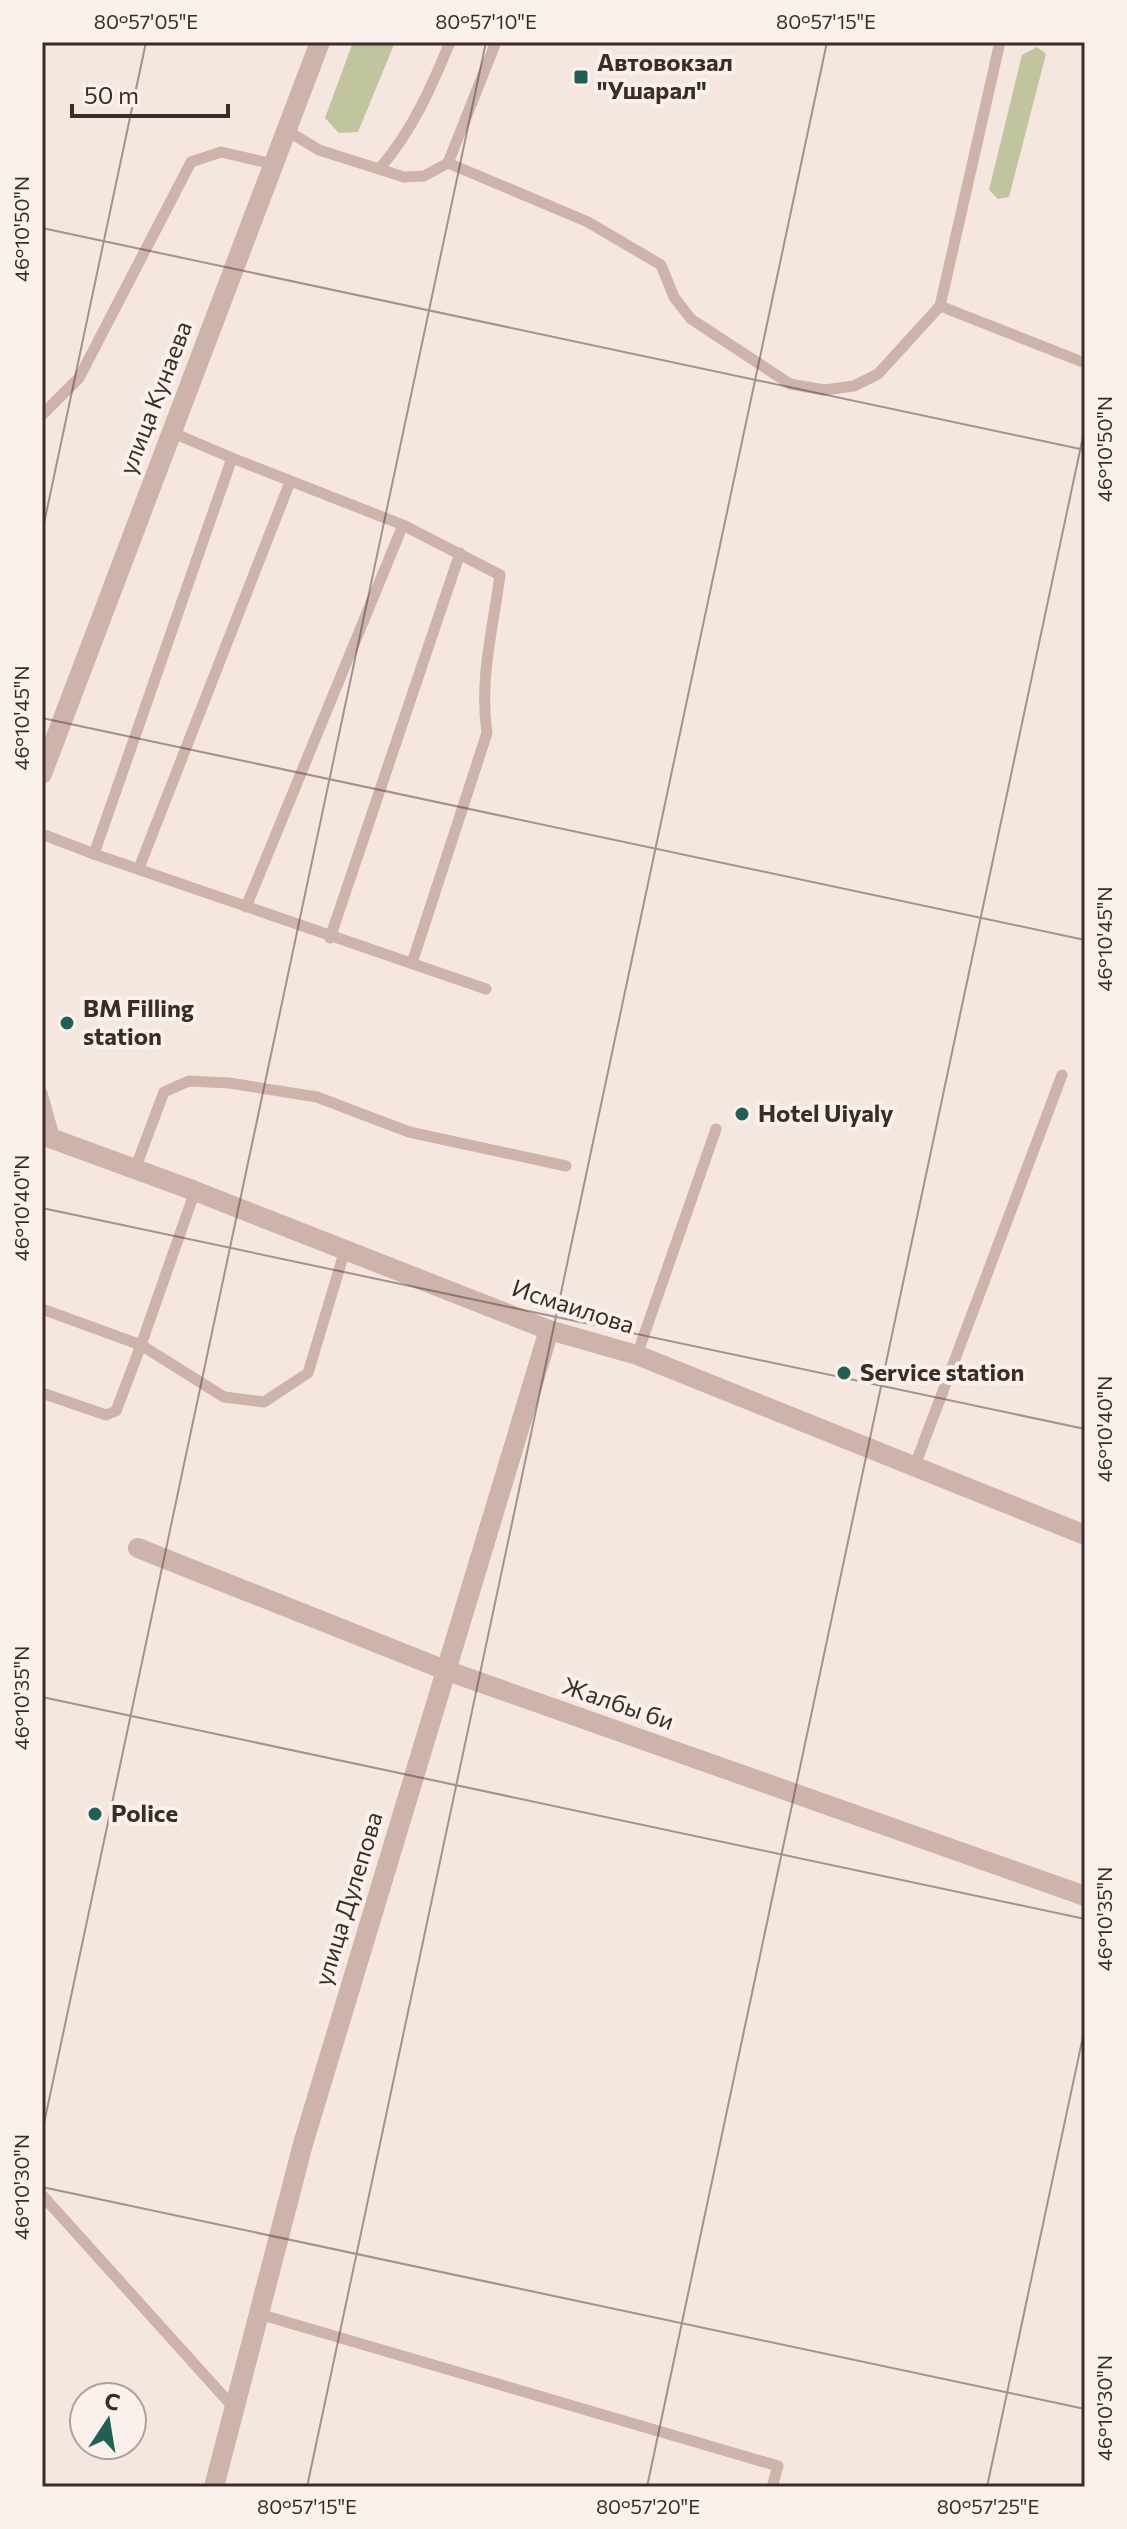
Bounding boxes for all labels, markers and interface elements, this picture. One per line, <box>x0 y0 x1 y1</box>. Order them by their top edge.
text: 80°57'05"E <box>94 9 198 33</box>
text: 80°57'10"E <box>435 9 537 33</box>
text: 80°57'15"E <box>776 9 876 33</box>
place label: Автовокзал "Ушарал" <box>597 47 733 104</box>
scale bar <box>72 68 228 118</box>
marker: Автовокзал "Ушарал" <box>572 68 590 86</box>
text: 50 m <box>84 80 139 109</box>
text: 46°10'50"N <box>9 176 33 282</box>
street label: улица Кунаева <box>112 317 197 478</box>
text: 46°10'50"N <box>1092 396 1116 502</box>
text: 46°10'45"N <box>9 665 33 771</box>
text: 46°10'45"N <box>1092 886 1116 992</box>
place label: BM Filling station <box>83 993 194 1050</box>
marker: BM Filling station <box>58 1014 76 1032</box>
place label: Hotel Uiyaly <box>758 1098 894 1127</box>
marker: Hotel Uiyaly <box>733 1105 751 1123</box>
text: 46°10'40"N <box>9 1155 33 1261</box>
street label: Исмаилова <box>509 1272 638 1339</box>
place label: Service station <box>860 1357 1024 1386</box>
marker: Service station <box>835 1364 853 1382</box>
text: 46°10'40"N <box>1092 1376 1116 1482</box>
text: 46°10'35"N <box>9 1646 33 1750</box>
street label: Жалбы би <box>559 1670 678 1735</box>
place label: Police <box>111 1798 178 1827</box>
marker: Police <box>86 1805 104 1823</box>
street label: улица Дулепова <box>307 1808 388 1989</box>
text: 46°10'35"N <box>1092 1867 1116 1971</box>
text: 46°10'30"N <box>9 2134 33 2240</box>
text: 46°10'30"N <box>1092 2355 1116 2461</box>
north arrow <box>68 2381 148 2461</box>
text: С <box>102 2386 122 2416</box>
text: 80°57'15"E <box>257 2494 357 2518</box>
text: 80°57'20"E <box>596 2494 700 2518</box>
text: 80°57'25"E <box>937 2494 1039 2518</box>

